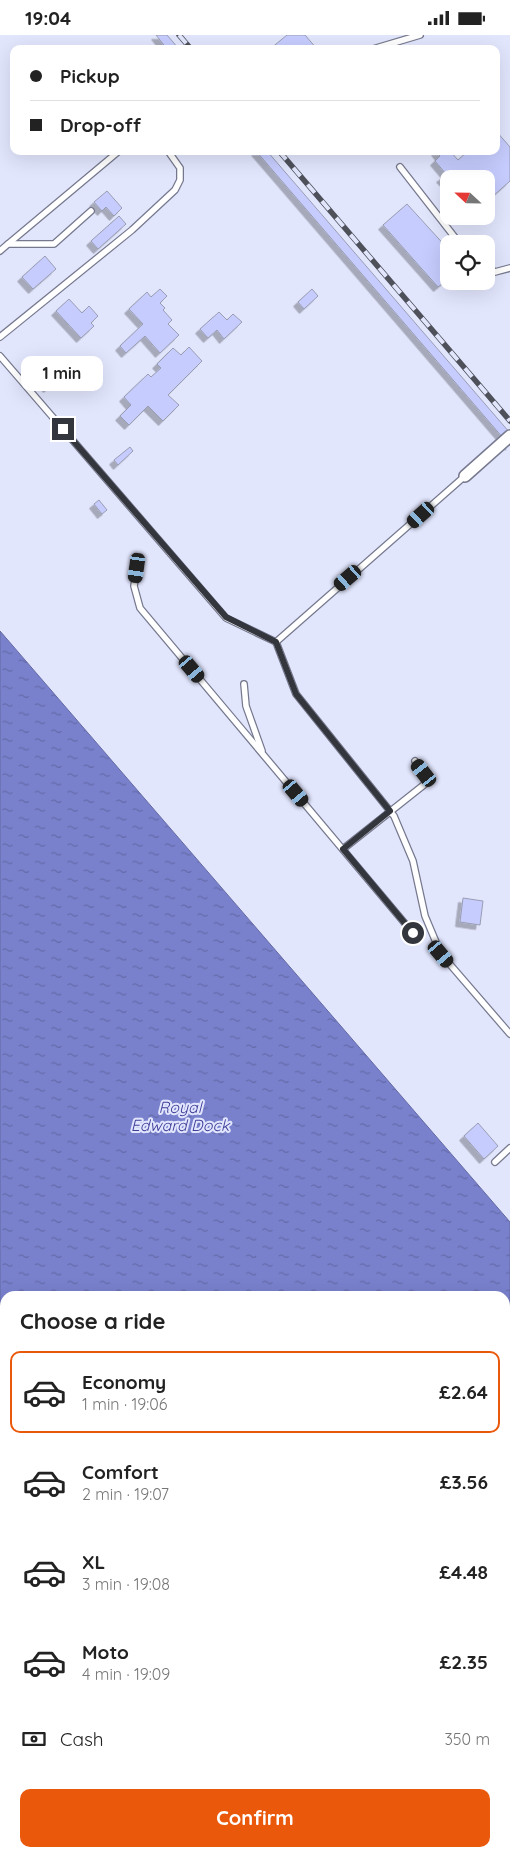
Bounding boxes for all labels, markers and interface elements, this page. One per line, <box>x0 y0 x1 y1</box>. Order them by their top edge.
text: 19:04 <box>25 6 71 30</box>
text: Pickup <box>60 64 120 88</box>
text: Drop-off <box>60 113 141 137</box>
north arrow <box>440 170 495 225</box>
map controls <box>440 170 495 290</box>
button: locate <box>440 235 495 290</box>
callout: 1 min <box>22 357 104 391</box>
text: 1 min <box>43 363 81 383</box>
route end <box>52 418 74 440</box>
car <box>404 499 437 531</box>
car <box>127 552 146 584</box>
car <box>331 562 364 594</box>
car <box>176 653 207 685</box>
car <box>408 757 439 789</box>
car <box>280 777 311 809</box>
route start <box>402 922 424 944</box>
car <box>425 938 456 970</box>
water label: Royal Edward Dock <box>131 1097 231 1135</box>
text: Choose a ride <box>20 1307 165 1335</box>
icon: car <box>22 1370 67 1415</box>
text: Economy <box>82 1370 166 1394</box>
text: £2.64 <box>439 1380 488 1404</box>
text: 1 min · 19:06 <box>82 1394 167 1414</box>
icon: car <box>22 1460 67 1505</box>
text: Comfort <box>82 1460 159 1484</box>
text: £3.56 <box>440 1470 488 1494</box>
text: 2 min · 19:07 <box>82 1484 169 1504</box>
icon: car <box>22 1550 67 1595</box>
text: XL <box>82 1550 105 1574</box>
text: £4.48 <box>439 1560 488 1584</box>
text: 3 min · 19:08 <box>82 1574 170 1594</box>
icon: car <box>22 1640 67 1685</box>
text: Moto <box>82 1640 129 1664</box>
text: £2.35 <box>439 1650 488 1674</box>
text: 4 min · 19:09 <box>82 1664 170 1684</box>
icon: cash <box>20 1725 48 1753</box>
text: Cash <box>60 1727 104 1751</box>
text: 350 m <box>444 1729 490 1749</box>
button: Confirm <box>20 1789 490 1847</box>

